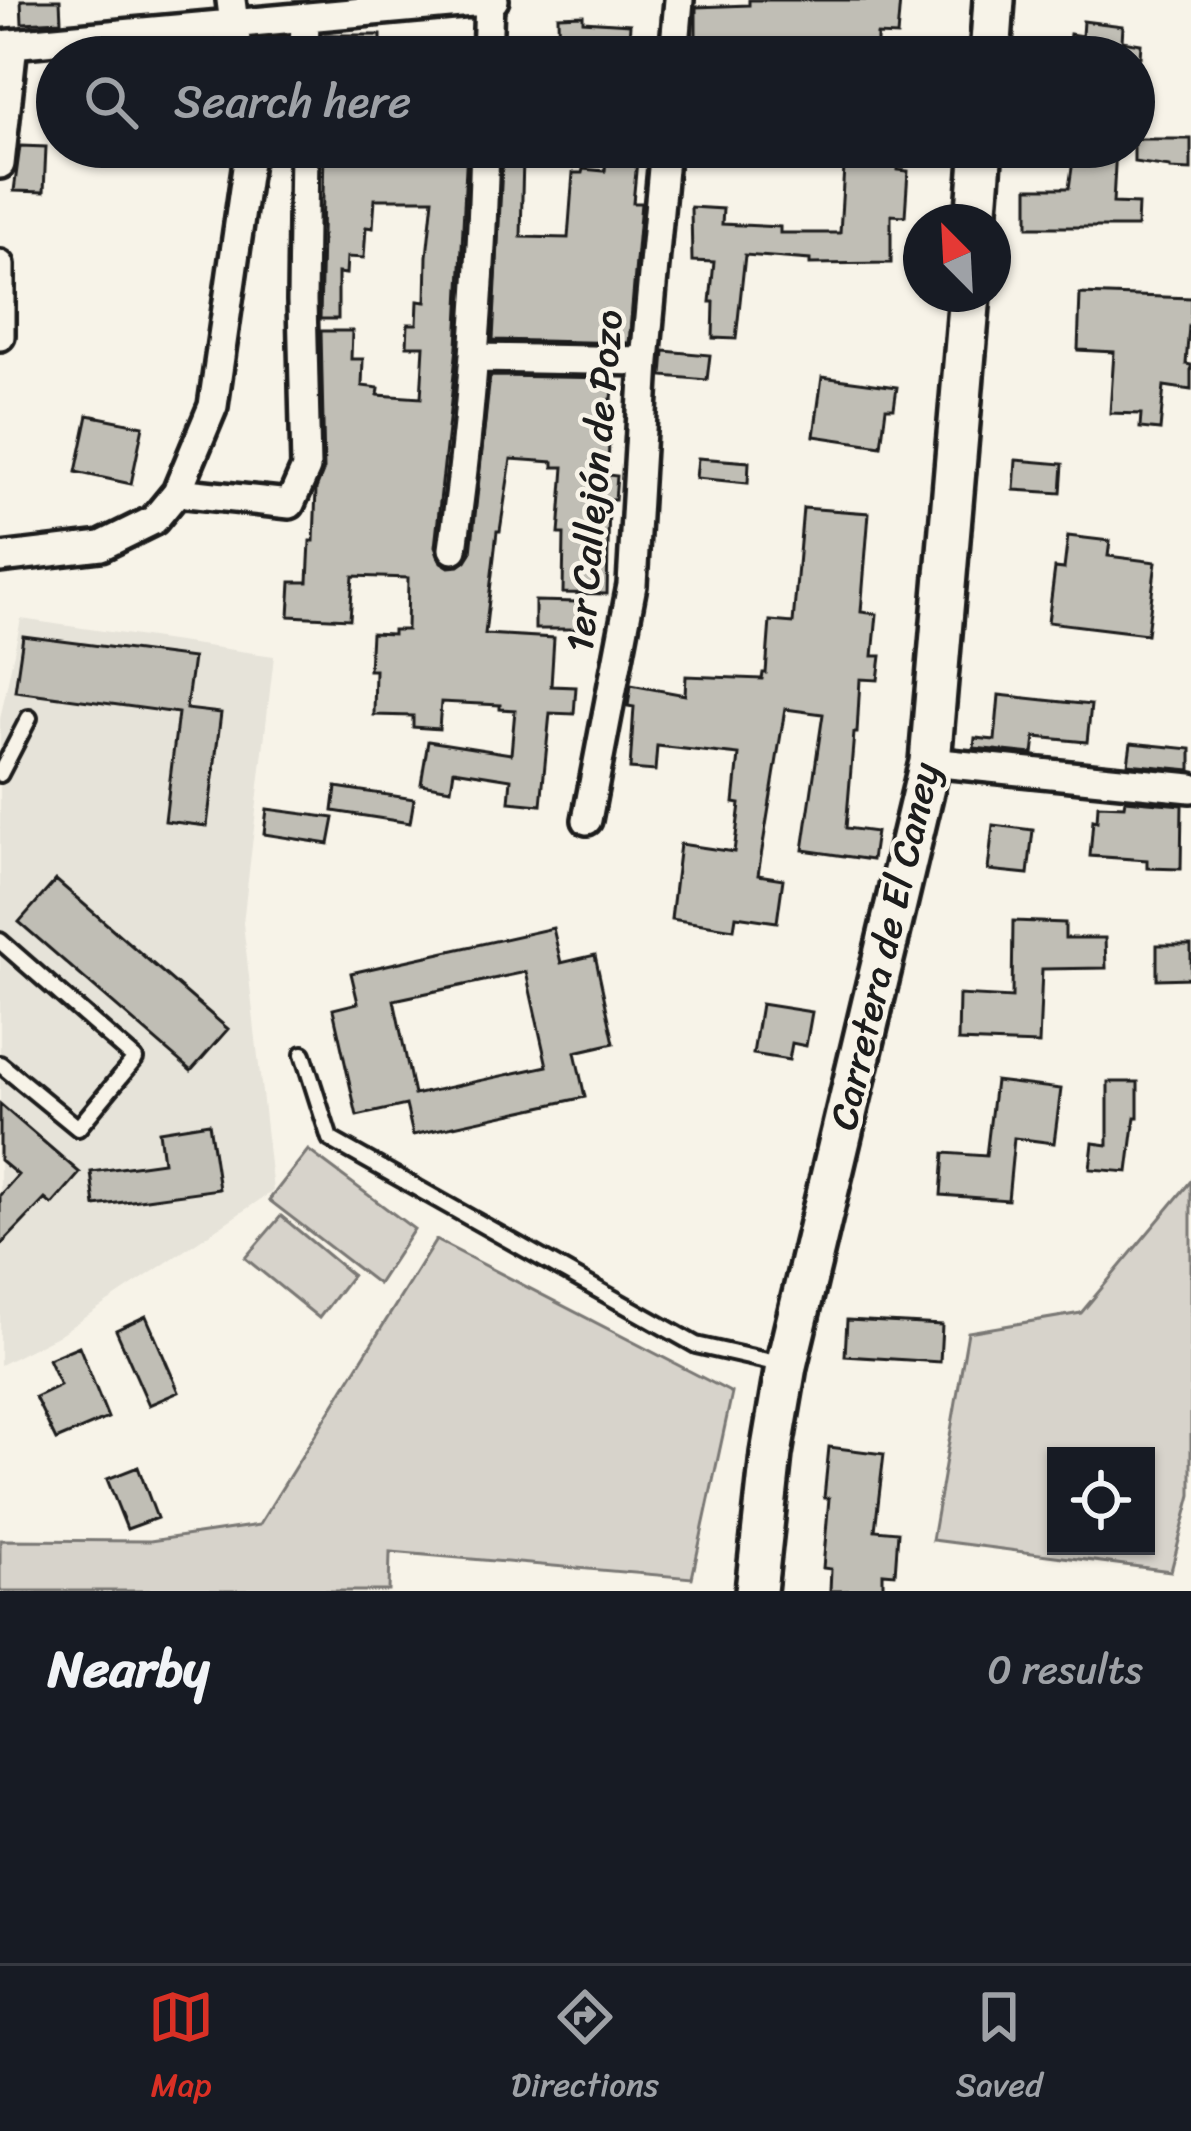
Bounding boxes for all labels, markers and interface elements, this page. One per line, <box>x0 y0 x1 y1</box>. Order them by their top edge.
search box <box>36 36 1155 168</box>
text: Search here <box>174 62 411 142</box>
icon: search <box>78 69 144 135</box>
north arrow <box>903 204 1011 312</box>
street label: 1er Callejón de Pozo <box>545 307 643 655</box>
street label: Carretera de El Caney <box>808 755 960 1136</box>
map controls <box>1047 1447 1155 1555</box>
button: locate <box>1047 1447 1155 1555</box>
text: Nearby <box>48 1624 209 1714</box>
text: 0 results <box>987 1635 1143 1704</box>
tab: Map <box>148 1984 214 2114</box>
tab: Directions <box>511 1984 659 2114</box>
tab: Saved <box>956 1984 1043 2114</box>

